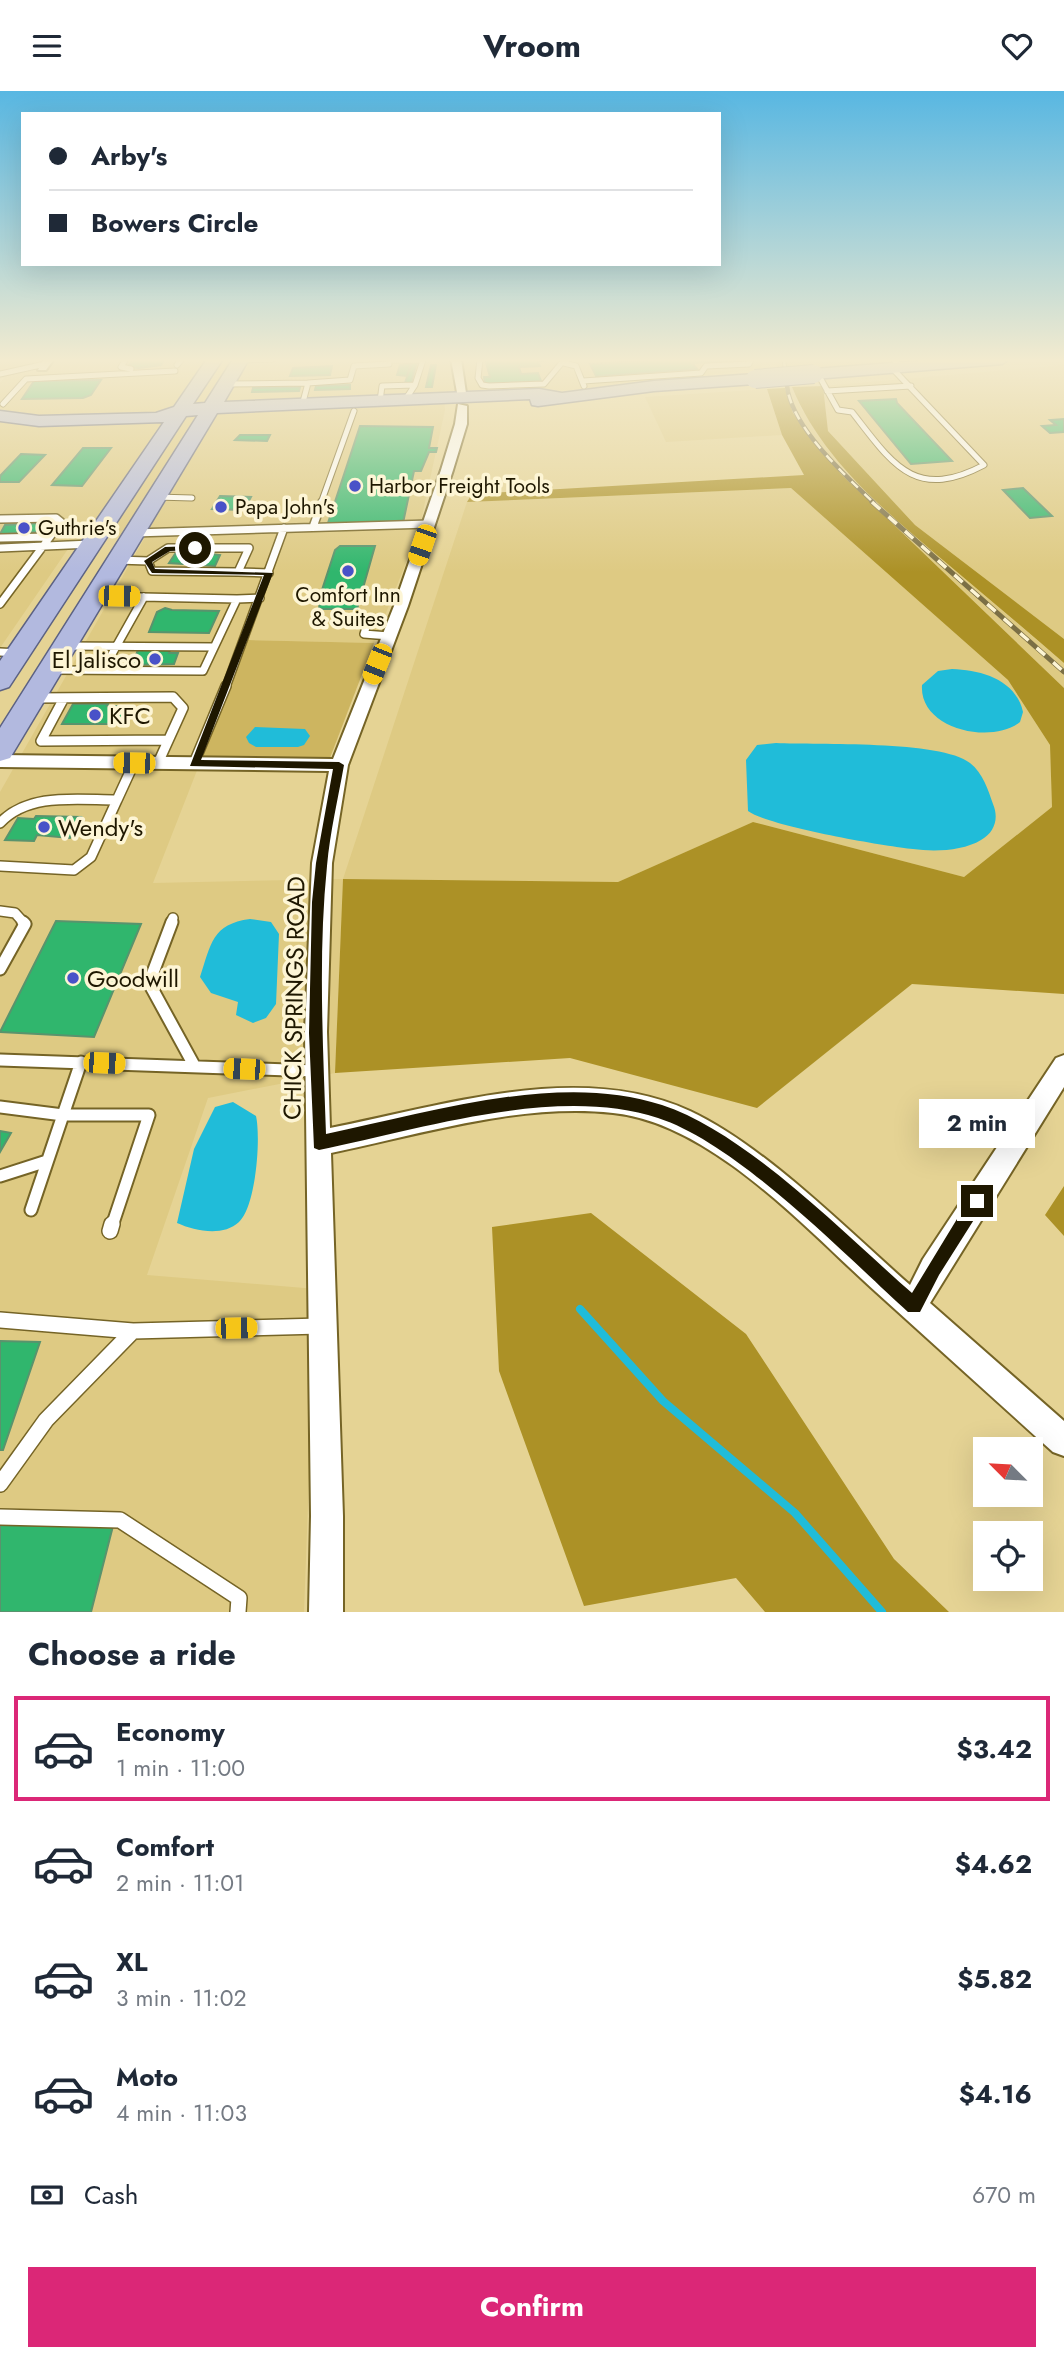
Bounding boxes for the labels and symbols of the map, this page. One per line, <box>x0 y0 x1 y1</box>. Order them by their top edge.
place label: Harbor Freight Tools <box>369 471 550 501</box>
marker: Harbor Freight Tools <box>347 478 363 494</box>
place label: Papa John's <box>235 492 335 522</box>
marker: Papa John's <box>213 499 229 515</box>
place label: Guthrie's <box>38 513 117 543</box>
marker: Guthrie's <box>16 520 32 536</box>
car <box>406 522 439 568</box>
route start <box>179 532 211 564</box>
marker: Comfort Inn & Suites <box>340 563 356 579</box>
place label: Comfort Inn & Suites <box>295 580 401 634</box>
car <box>98 585 141 607</box>
car <box>360 641 395 687</box>
place label: El Jalisco <box>52 642 141 677</box>
marker: El Jalisco <box>147 651 163 667</box>
place label: KFC <box>109 698 151 733</box>
marker: KFC <box>87 707 103 723</box>
car <box>113 752 156 774</box>
place label: Wendy's <box>58 810 143 845</box>
marker: Wendy's <box>36 819 52 835</box>
street label: CHICK SPRINGS ROAD <box>274 876 314 1120</box>
place label: Goodwill <box>87 961 179 996</box>
marker: Goodwill <box>65 970 81 986</box>
car <box>83 1052 126 1074</box>
car <box>223 1058 266 1080</box>
callout: 2 min <box>919 1100 1035 1149</box>
route end <box>961 1185 993 1217</box>
car <box>215 1317 258 1339</box>
north arrow <box>973 1437 1043 1507</box>

